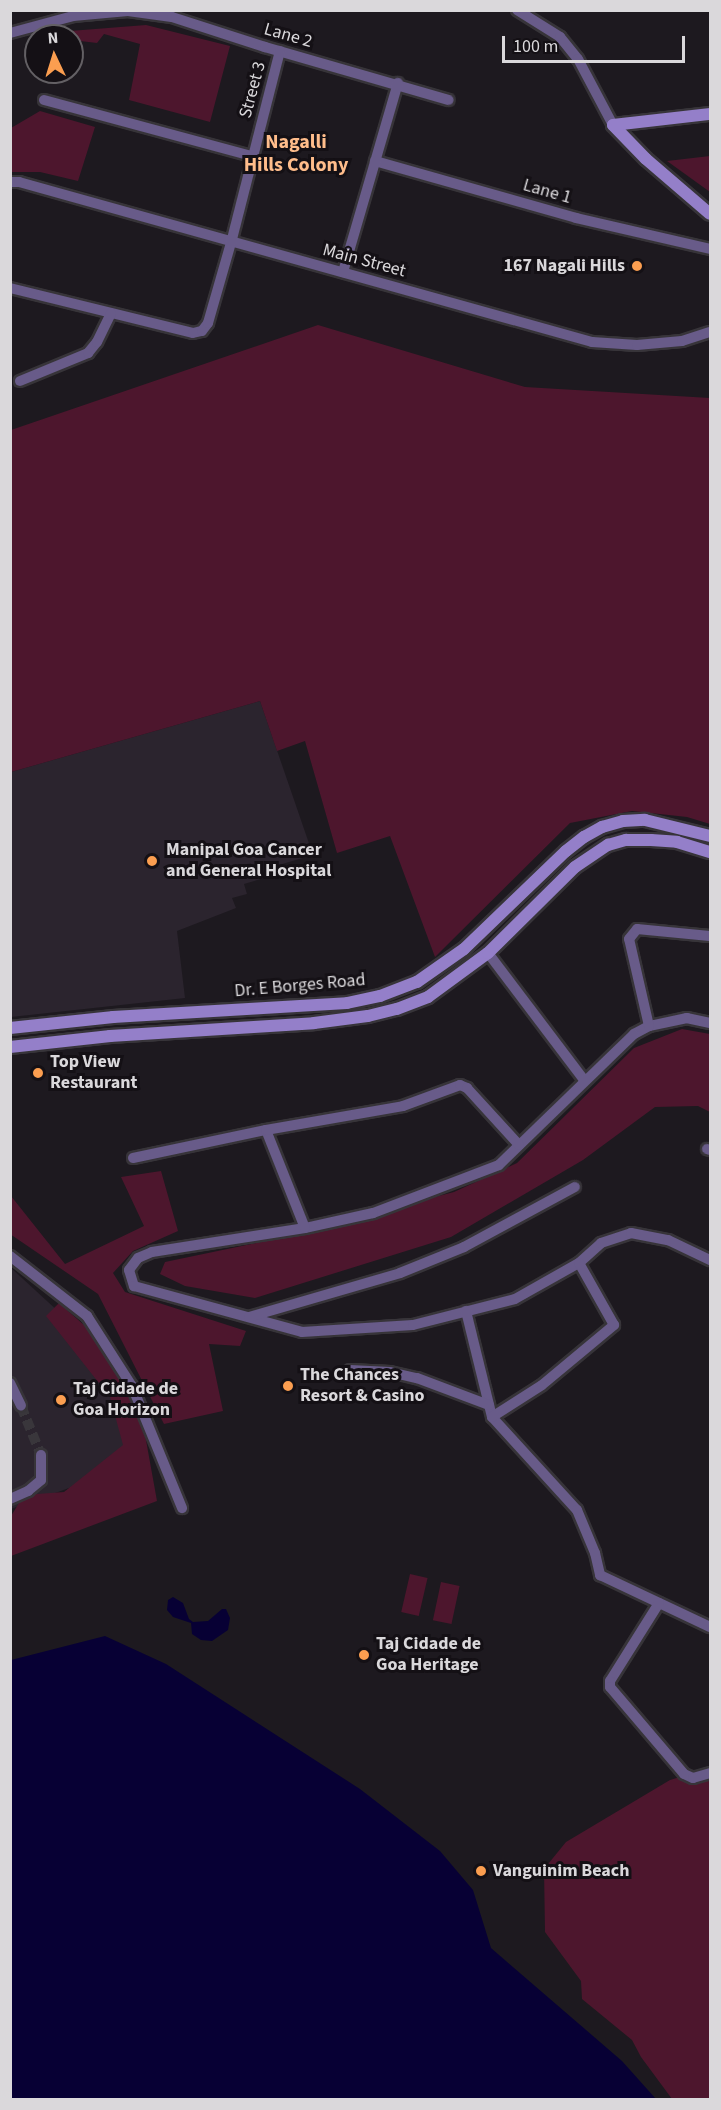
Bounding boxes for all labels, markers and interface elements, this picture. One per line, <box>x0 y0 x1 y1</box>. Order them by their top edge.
street label: Lane 2 <box>261 19 315 53</box>
north arrow <box>24 24 84 84</box>
scale bar <box>505 24 688 62</box>
text: N <box>47 27 59 49</box>
text: 100 m <box>513 34 558 59</box>
street label: Street 3 <box>235 59 271 121</box>
district label: Nagalli Hills Colony <box>244 131 348 178</box>
street label: Lane 1 <box>520 175 574 209</box>
street label: Main Street <box>320 240 408 282</box>
place label: 167 Nagali Hills <box>504 255 625 277</box>
marker: 167 Nagali Hills <box>630 259 644 273</box>
place label: Manipal Goa Cancer and General Hospital <box>166 840 331 882</box>
marker: Manipal Goa Cancer and General Hospital <box>143 852 161 870</box>
street label: Dr. E Borges Road <box>234 970 366 1002</box>
place label: Top View Restaurant <box>50 1052 137 1094</box>
marker: Top View Restaurant <box>31 1066 45 1080</box>
place label: The Chances Resort & Casino <box>300 1365 425 1408</box>
place label: Taj Cidade de Goa Horizon <box>73 1379 178 1422</box>
marker: The Chances Resort & Casino <box>281 1379 295 1393</box>
marker: Taj Cidade de Goa Horizon <box>54 1393 68 1407</box>
place label: Taj Cidade de Goa Heritage <box>376 1634 481 1676</box>
marker: Taj Cidade de Goa Heritage <box>357 1648 371 1662</box>
place label: Vanguinim Beach <box>493 1860 629 1882</box>
marker: Vanguinim Beach <box>474 1864 488 1878</box>

